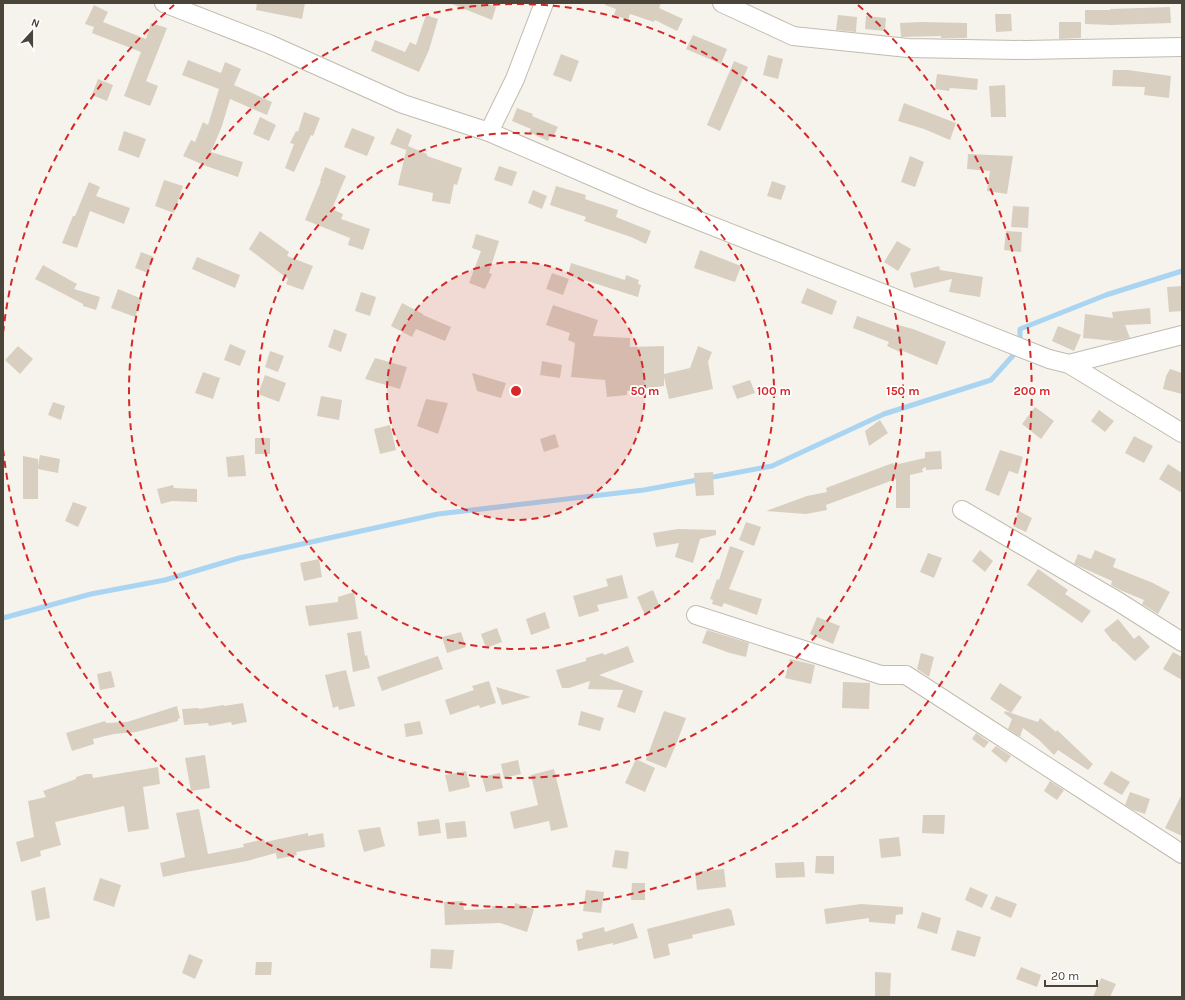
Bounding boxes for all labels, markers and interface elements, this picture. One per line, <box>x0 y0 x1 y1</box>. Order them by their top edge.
north arrow <box>12 12 52 52</box>
text: N <box>29 16 41 31</box>
centre of rings <box>509 384 523 398</box>
text: 50 m <box>631 384 660 398</box>
text: 100 m <box>757 384 791 398</box>
text: 150 m <box>886 384 920 398</box>
text: 200 m <box>1014 384 1050 398</box>
scale bar <box>1045 962 1097 988</box>
text: 20 m <box>1051 969 1079 983</box>

